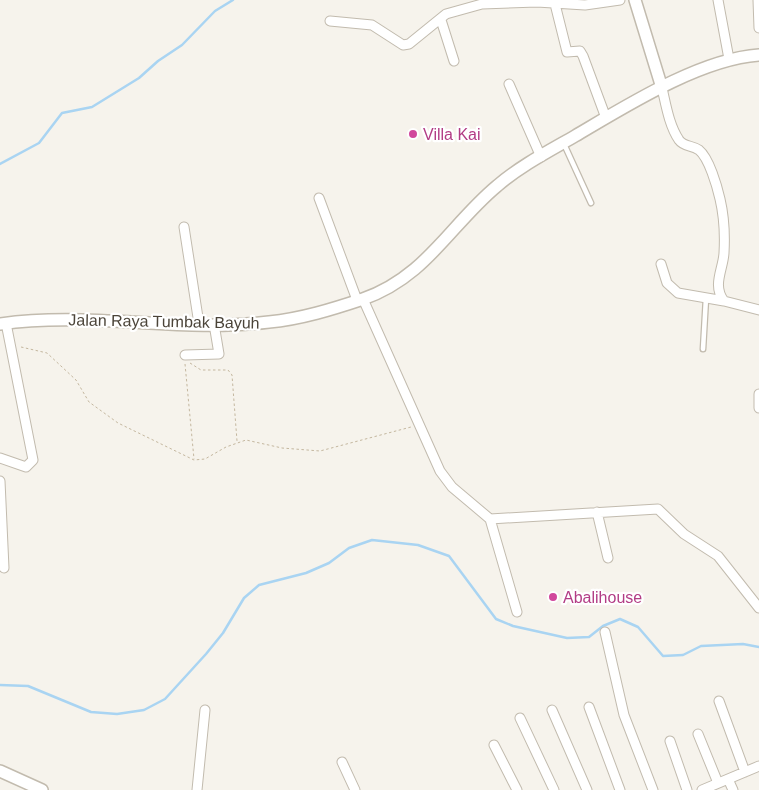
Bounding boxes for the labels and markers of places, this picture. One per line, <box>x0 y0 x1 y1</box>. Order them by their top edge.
place label: Villa Kai <box>423 126 481 143</box>
marker: Villa Kai <box>407 128 419 140</box>
place label: Abalihouse <box>563 589 642 606</box>
marker: Abalihouse <box>547 591 559 603</box>

